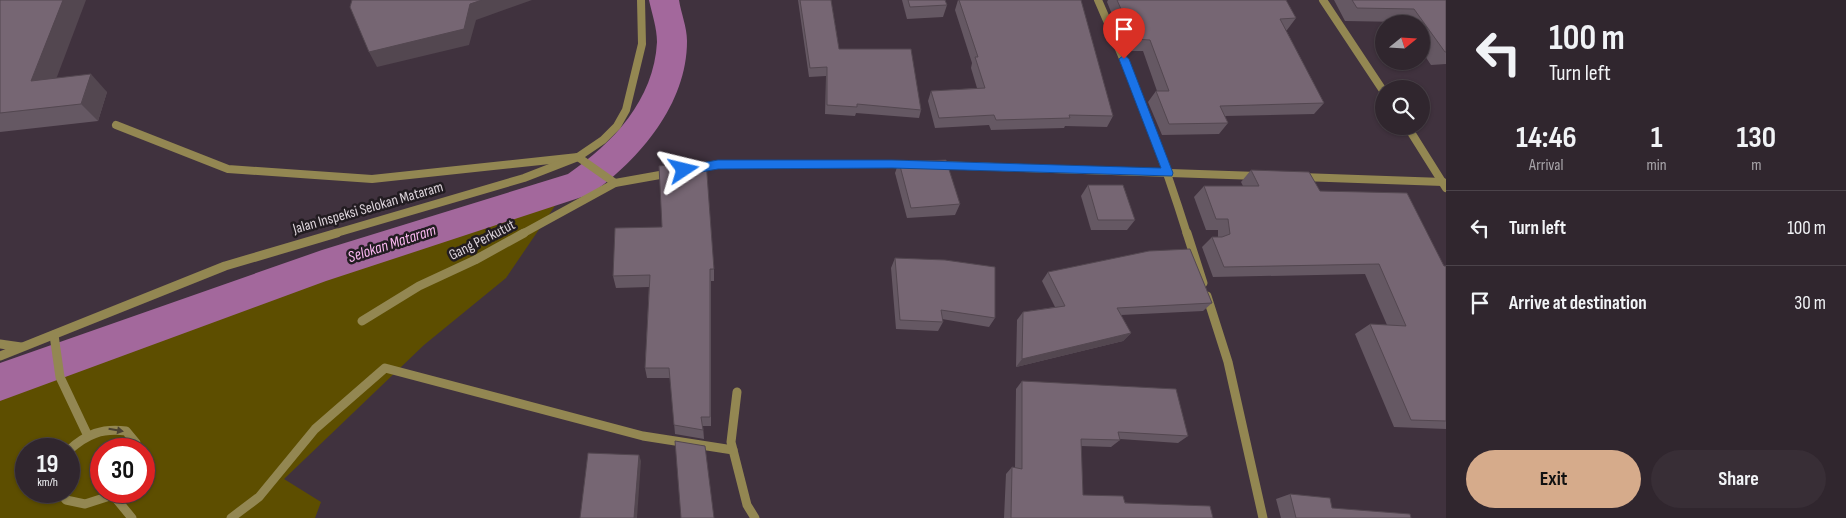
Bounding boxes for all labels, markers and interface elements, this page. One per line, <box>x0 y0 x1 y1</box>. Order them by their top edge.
pin <box>1103 8 1145 59</box>
icon: arrive <box>1110 15 1138 43</box>
north arrow <box>1375 15 1430 70</box>
map controls <box>1375 15 1430 135</box>
text: 100 m <box>1549 17 1625 60</box>
icon: left <box>1466 20 1531 85</box>
text: Turn left <box>1549 60 1611 87</box>
button: search <box>1375 80 1430 135</box>
text: 14:46 <box>1516 120 1577 156</box>
text: 1 <box>1651 120 1662 156</box>
text: 130 <box>1737 120 1776 156</box>
position arrow <box>657 143 709 195</box>
text: Arrival <box>1529 156 1563 175</box>
text: min <box>1647 156 1667 175</box>
text: m <box>1751 156 1761 175</box>
street label: Jalan Inspeksi Selokan Mataram <box>290 177 445 239</box>
icon: left <box>1466 214 1494 242</box>
street label: Gang Perkutut <box>446 215 519 265</box>
text: Turn left <box>1509 217 1566 240</box>
text: 100 m <box>1787 217 1826 240</box>
water label: Selokan Mataram <box>346 221 438 267</box>
icon: arrive <box>1466 289 1494 317</box>
text: Arrive at destination <box>1509 292 1647 315</box>
text: 30 m <box>1794 292 1826 315</box>
one-way arrow <box>109 426 125 434</box>
speed limit sign: 30 <box>90 438 155 503</box>
text: 19 <box>37 449 58 480</box>
button: Exit <box>1466 450 1641 508</box>
button: Share <box>1651 450 1826 508</box>
text: km/h <box>37 475 58 490</box>

